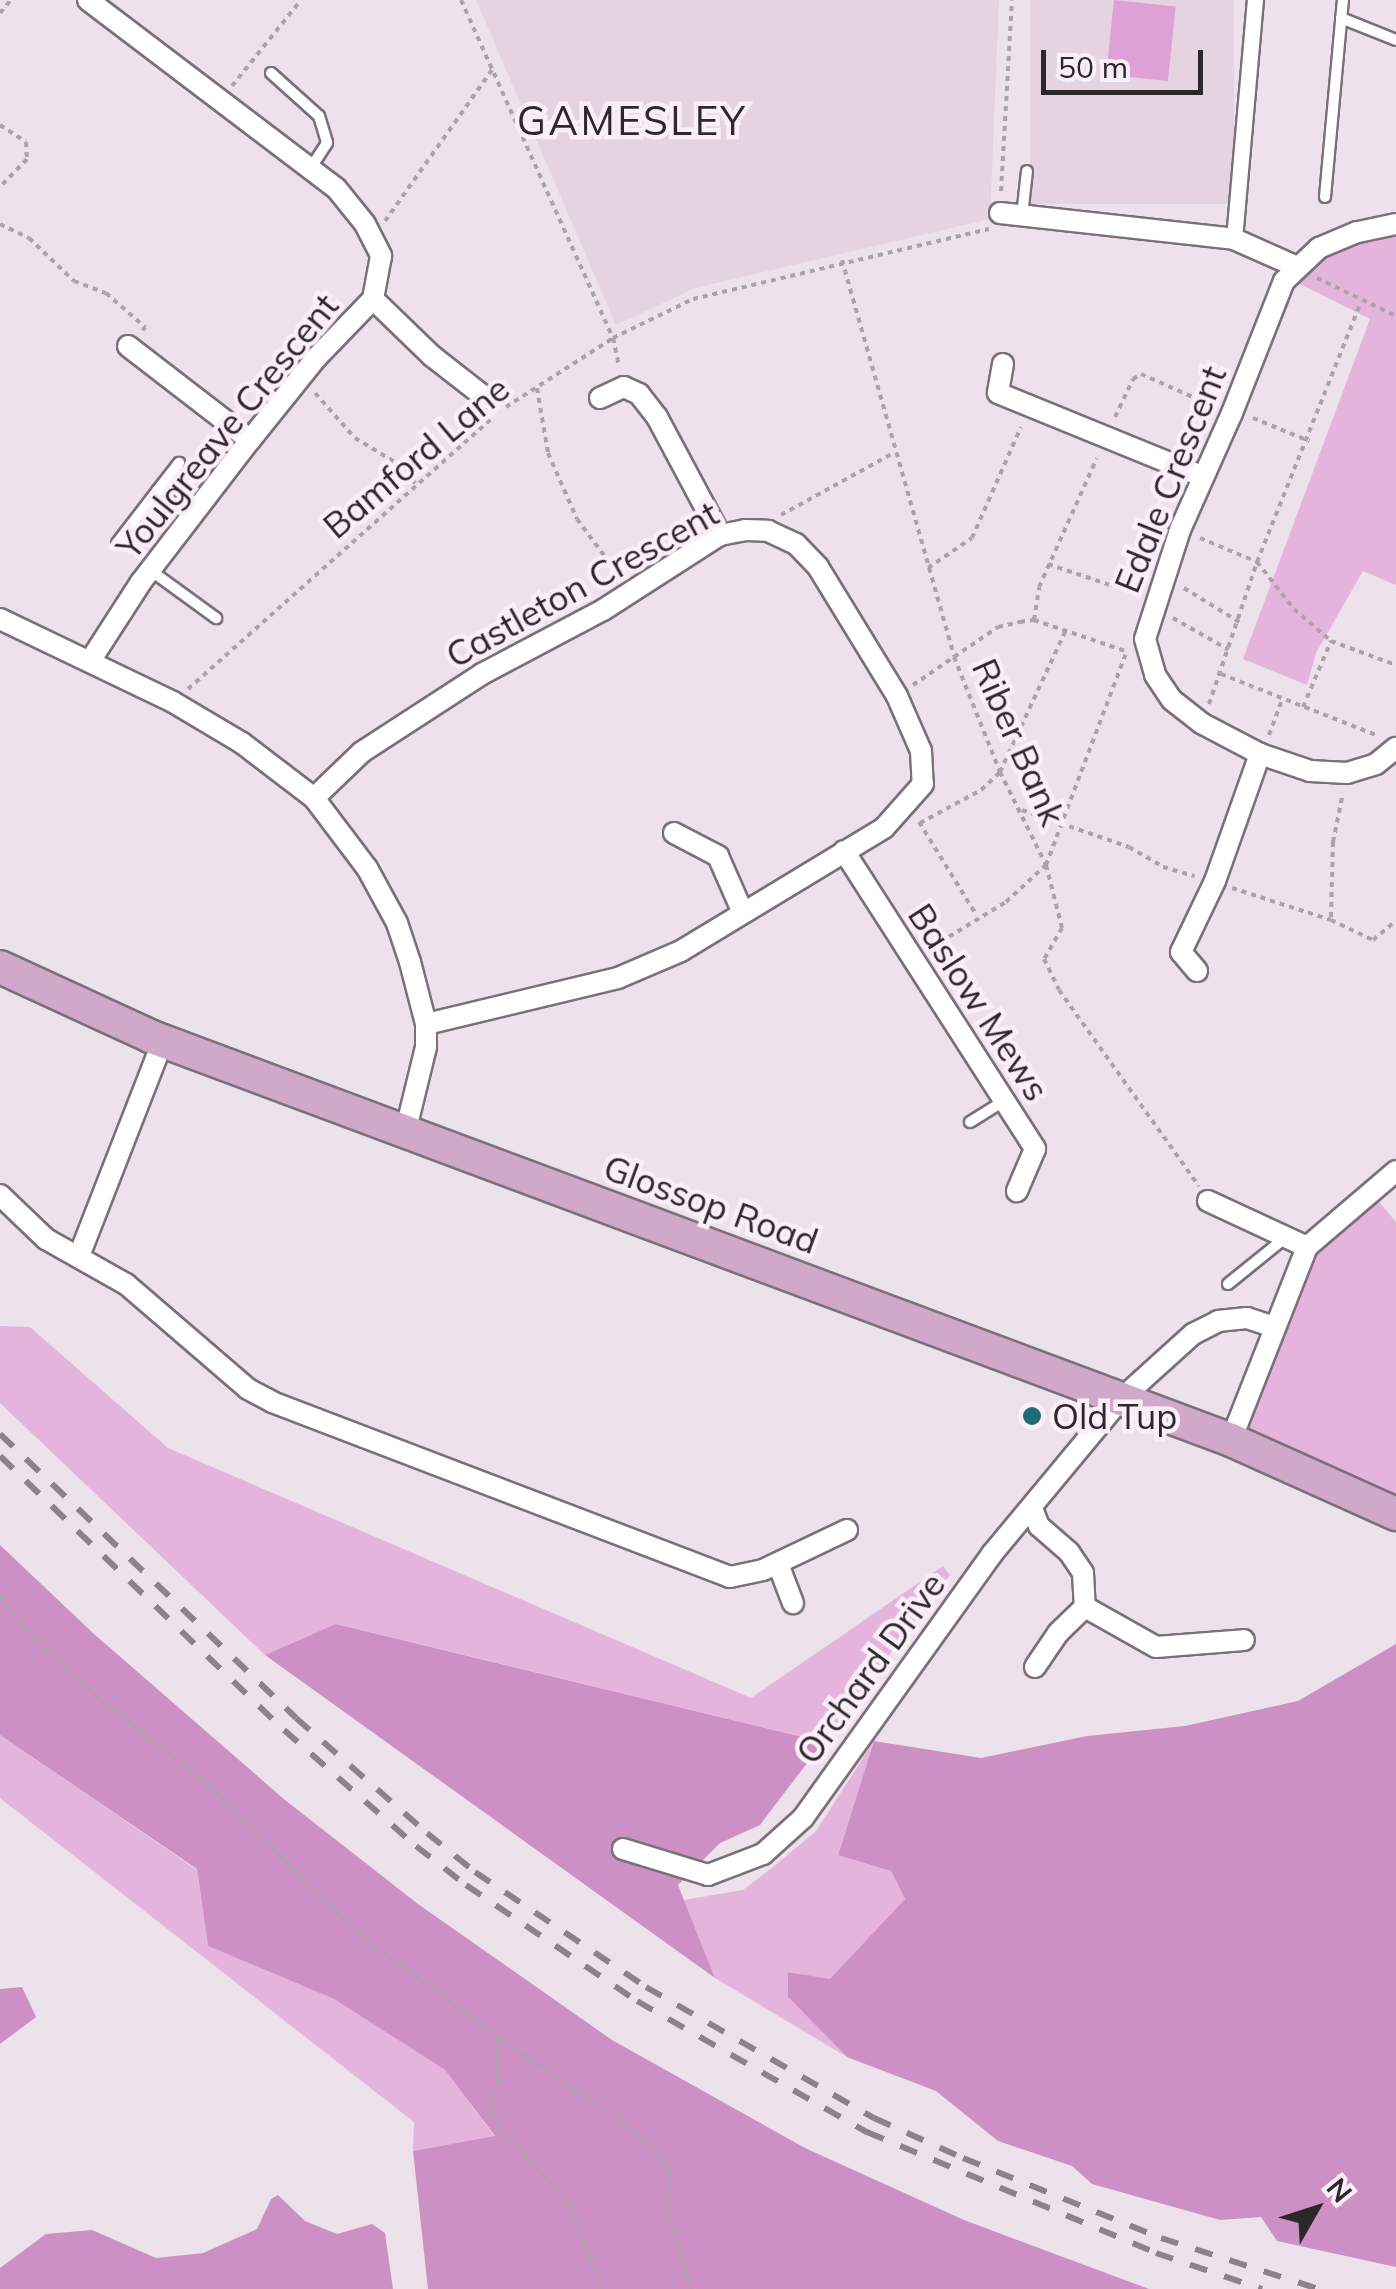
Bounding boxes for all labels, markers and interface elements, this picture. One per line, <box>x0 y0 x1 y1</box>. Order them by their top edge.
scale bar <box>1046 30 1208 92</box>
text: 50 m <box>1058 48 1128 86</box>
district label: GAMESLEY <box>517 96 747 144</box>
street label: Youlgreave Crescent <box>107 285 347 567</box>
street label: Edale Crescent <box>1105 360 1235 598</box>
street label: Bamford Lane <box>315 367 517 547</box>
street label: Castleton Crescent <box>439 492 725 676</box>
street label: Riber Bank <box>964 652 1074 832</box>
street label: Baslow Mews <box>900 896 1058 1108</box>
street label: Glossop Road <box>598 1146 824 1262</box>
place label: Old Tup <box>1052 1395 1177 1437</box>
marker: Old Tup <box>1021 1405 1043 1427</box>
street label: Orchard Drive <box>787 1564 953 1772</box>
north arrow <box>1266 2159 1366 2259</box>
text: N <box>1319 2171 1360 2209</box>

